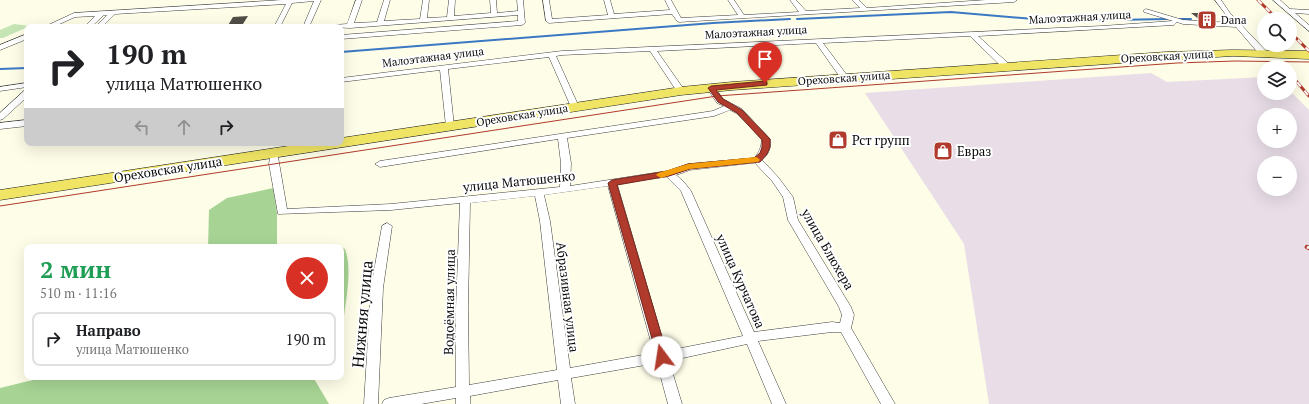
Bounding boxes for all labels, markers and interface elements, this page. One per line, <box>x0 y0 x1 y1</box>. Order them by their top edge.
street label: Малоэтажная улица <box>1028 7 1132 27</box>
building icon: Dana <box>1196 9 1218 31</box>
map controls <box>1257 12 1297 196</box>
button: search <box>1257 12 1297 52</box>
place label: Dana <box>1221 13 1247 27</box>
street label: Малоэтажная улица <box>704 22 808 42</box>
text: 190 m <box>106 35 187 72</box>
icon: right <box>40 40 92 92</box>
pin <box>748 42 782 83</box>
street label: Малоэтажная улица <box>381 44 485 70</box>
street label: Ореховская улица <box>1120 47 1214 65</box>
icon: arrive <box>754 48 776 70</box>
button: layers <box>1257 60 1297 100</box>
street label: Ореховская улица <box>797 68 891 88</box>
text: улица Матюшенко <box>106 71 262 95</box>
street label: Ореховская улица <box>475 101 569 129</box>
button: + <box>1257 108 1297 148</box>
icon: left <box>131 116 153 138</box>
icon: ahead <box>173 116 195 138</box>
icon: right <box>215 116 237 138</box>
shop icon: Рст групп <box>827 129 849 151</box>
place label: Рст групп <box>852 131 910 149</box>
shop icon: Евраз <box>932 140 954 162</box>
place label: Евраз <box>957 142 992 160</box>
street label: Ореховская улица <box>113 151 224 186</box>
button: − <box>1257 156 1297 196</box>
street label: улица Матюшенко <box>461 166 576 196</box>
street label: улица Блюхера <box>797 204 859 293</box>
street label: улица Курчатова <box>712 230 770 331</box>
street label: Абразивная улица <box>552 241 584 354</box>
street label: Водоёмная улица <box>439 248 459 355</box>
text: 2 мин <box>40 253 111 285</box>
button: close <box>286 257 328 299</box>
street label: Нижняя улица <box>346 259 378 369</box>
text: 510 m · 11:16 <box>40 284 117 302</box>
text: Направо <box>76 320 141 340</box>
icon: right <box>42 328 64 350</box>
text: 190 m <box>285 329 326 349</box>
position arrow <box>641 336 683 378</box>
text: улица Матюшенко <box>76 340 189 358</box>

